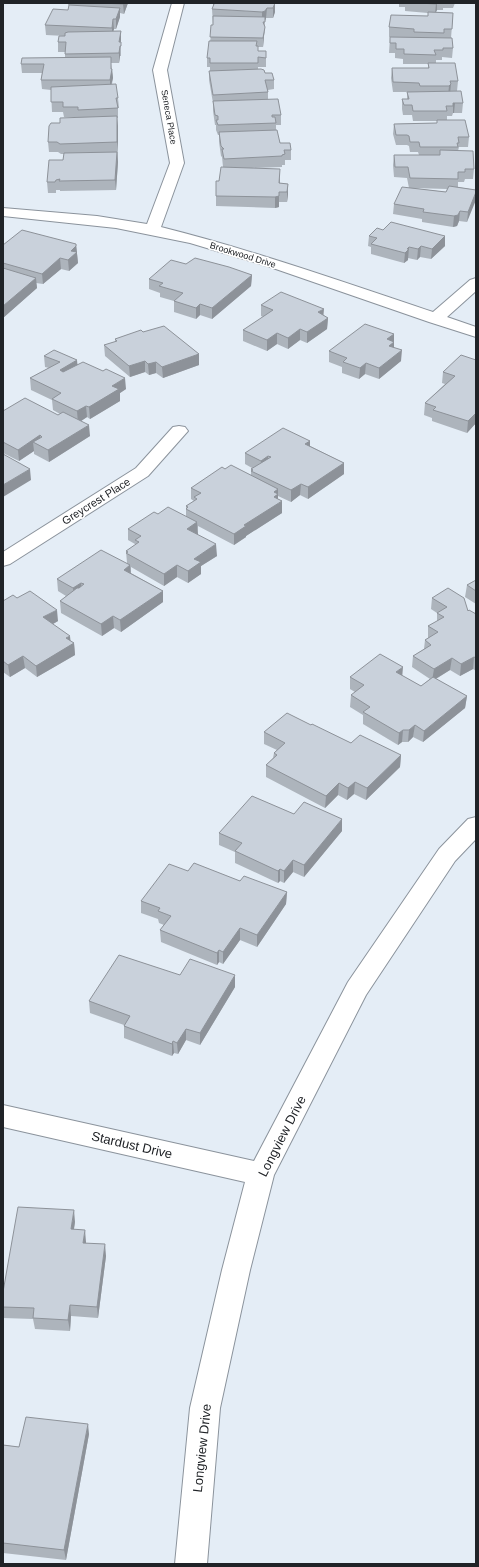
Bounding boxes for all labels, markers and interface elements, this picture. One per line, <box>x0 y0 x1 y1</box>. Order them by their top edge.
street label: Seneca Place <box>159 89 179 145</box>
street label: Brookwood Drive <box>209 240 277 270</box>
street label: Greycrest Place <box>60 475 132 527</box>
street label: Longview Drive <box>255 1093 309 1179</box>
street label: Stardust Drive <box>90 1128 174 1162</box>
street label: Longview Drive <box>190 1403 214 1493</box>

